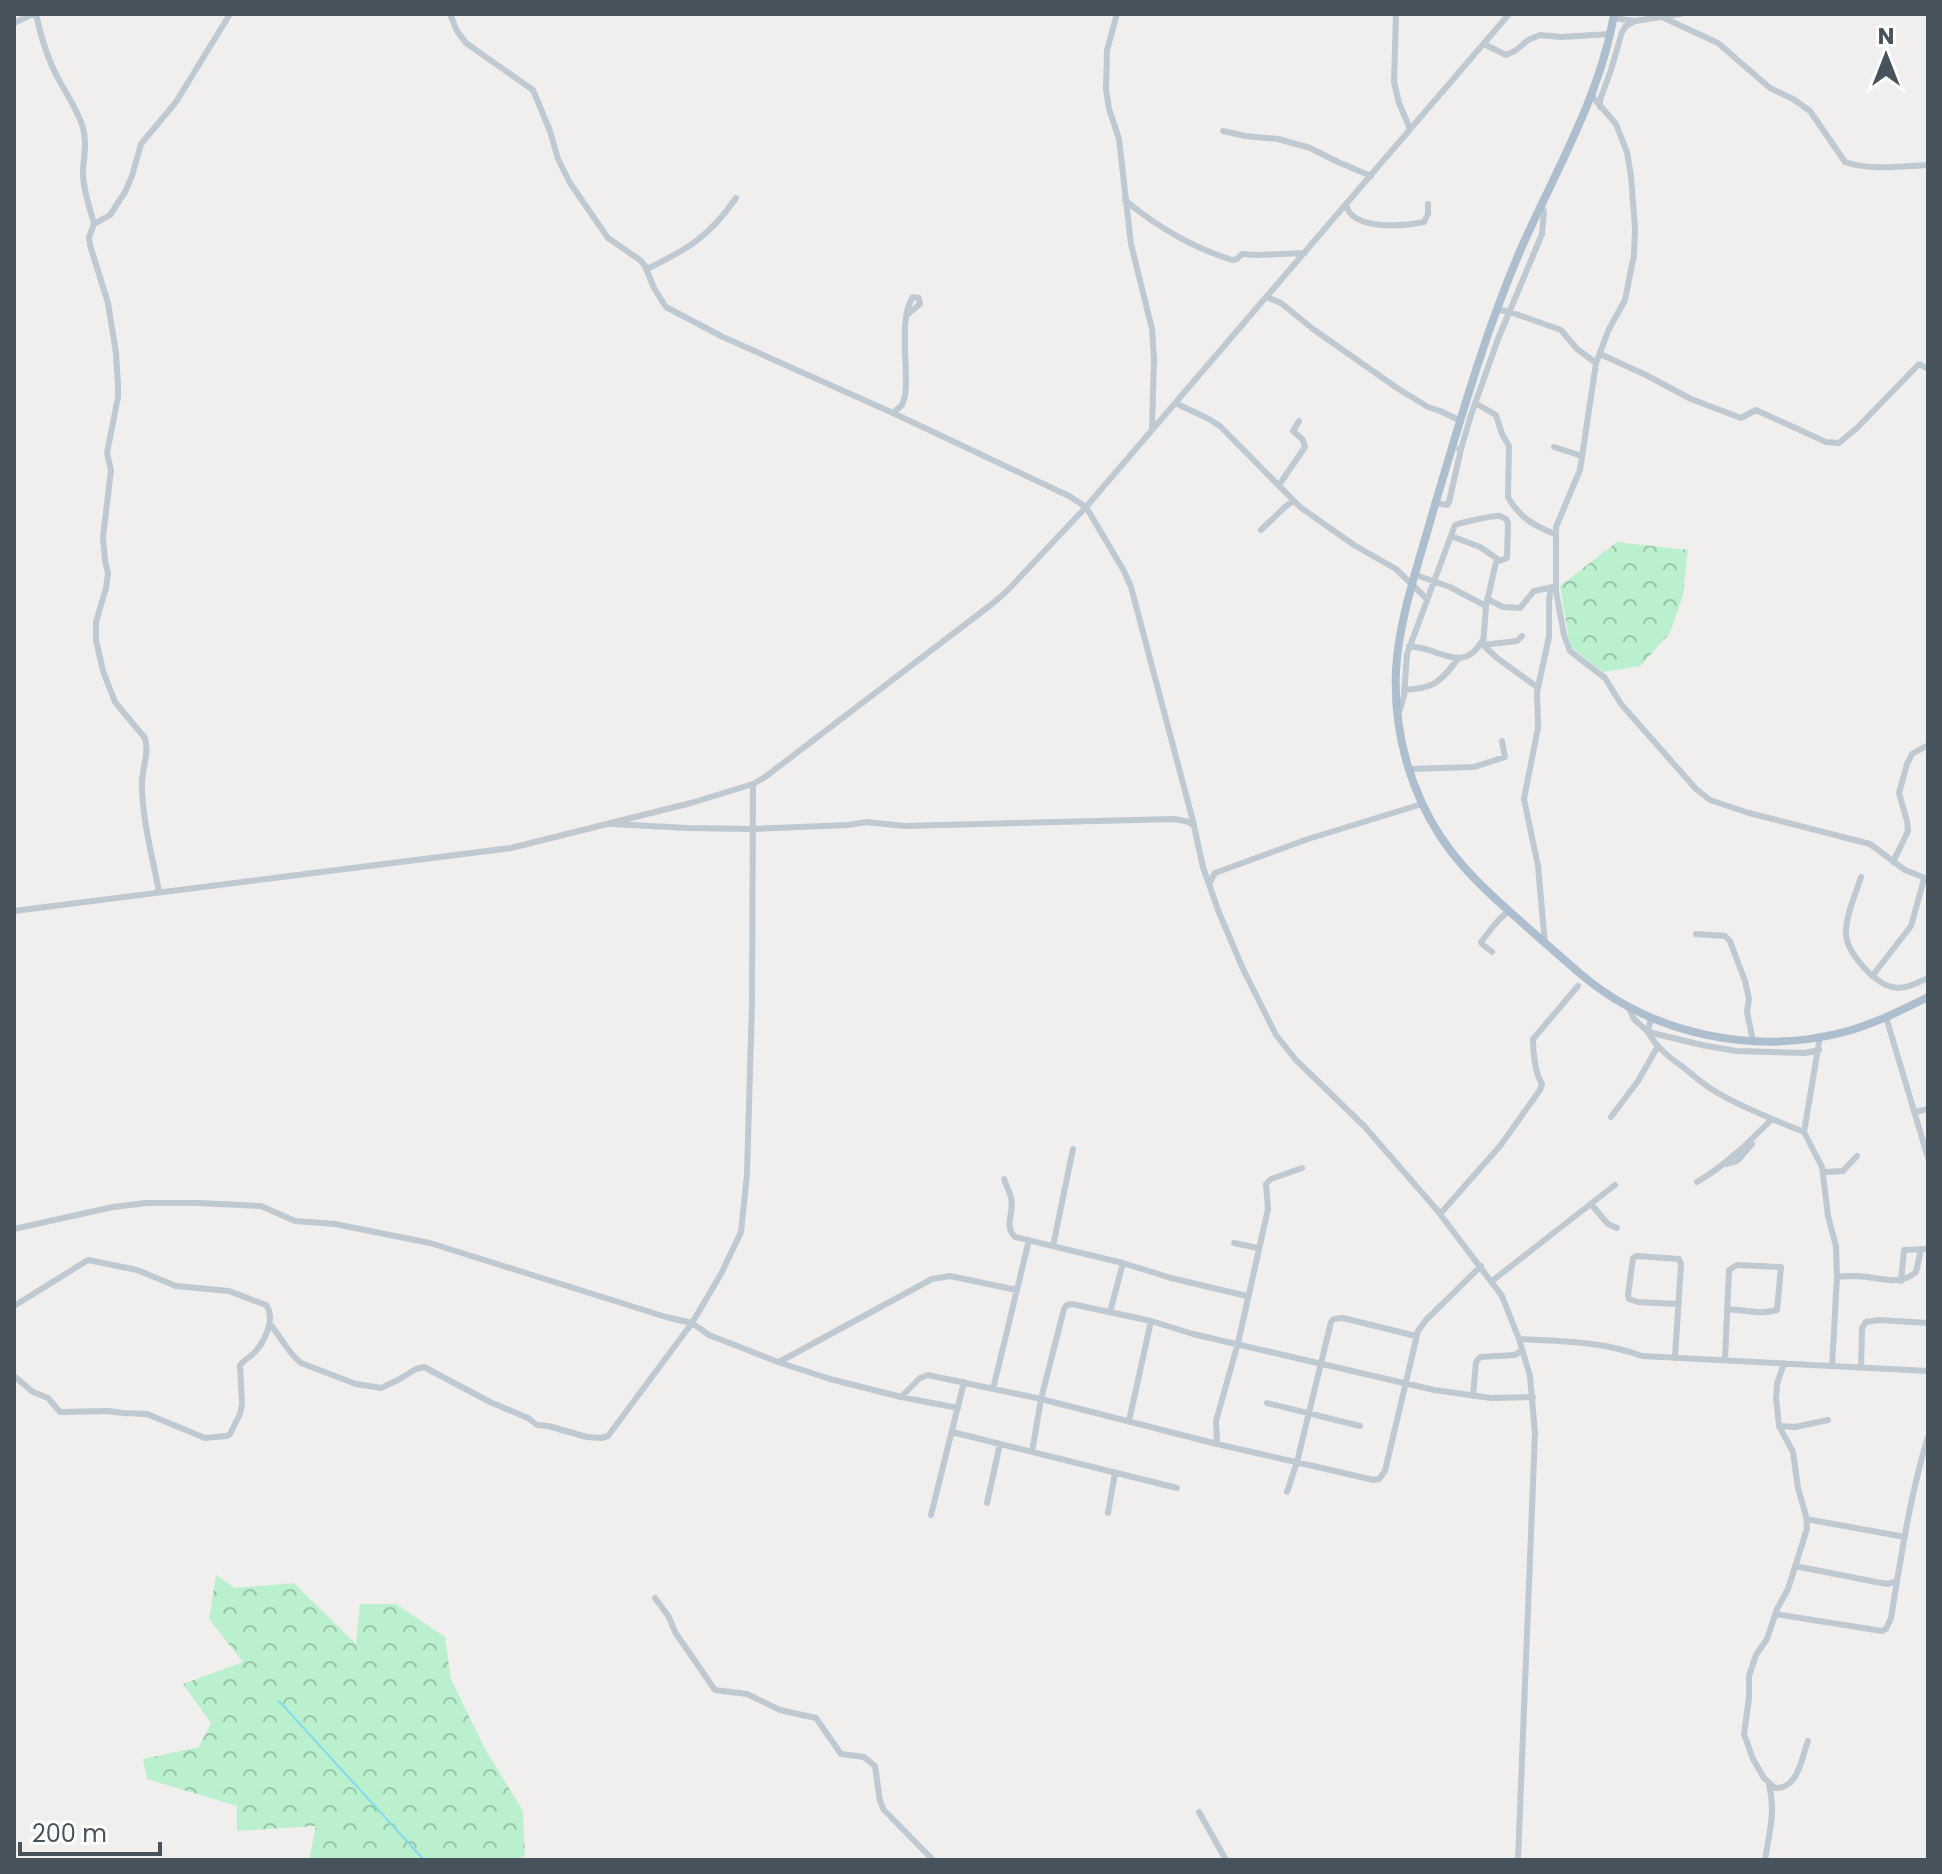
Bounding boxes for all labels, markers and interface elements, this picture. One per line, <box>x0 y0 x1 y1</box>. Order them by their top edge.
north arrow <box>1846 16 1926 96</box>
text: N <box>1878 21 1894 52</box>
scale bar <box>20 1806 160 1856</box>
text: 200 m <box>32 1817 107 1850</box>

